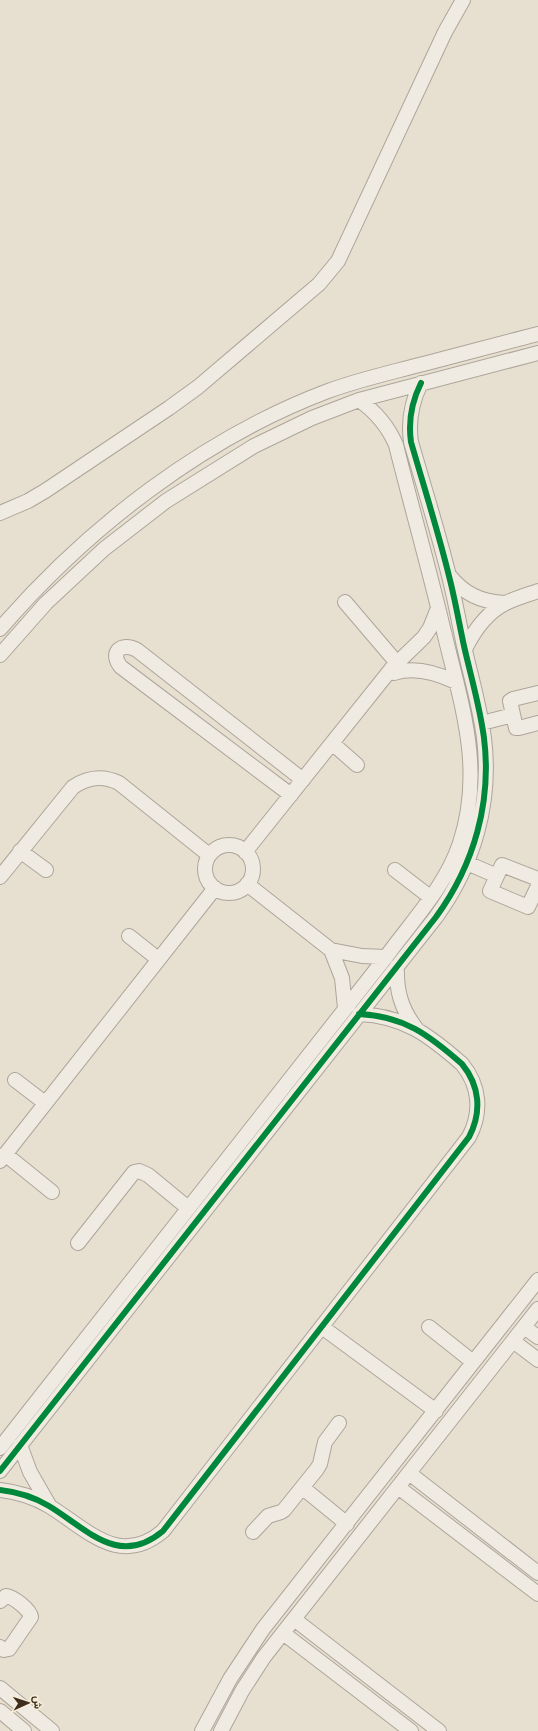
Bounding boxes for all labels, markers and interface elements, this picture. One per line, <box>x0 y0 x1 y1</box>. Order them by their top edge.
north arrow <box>8 1683 48 1723</box>
text: ش <box>31 1696 44 1709</box>

